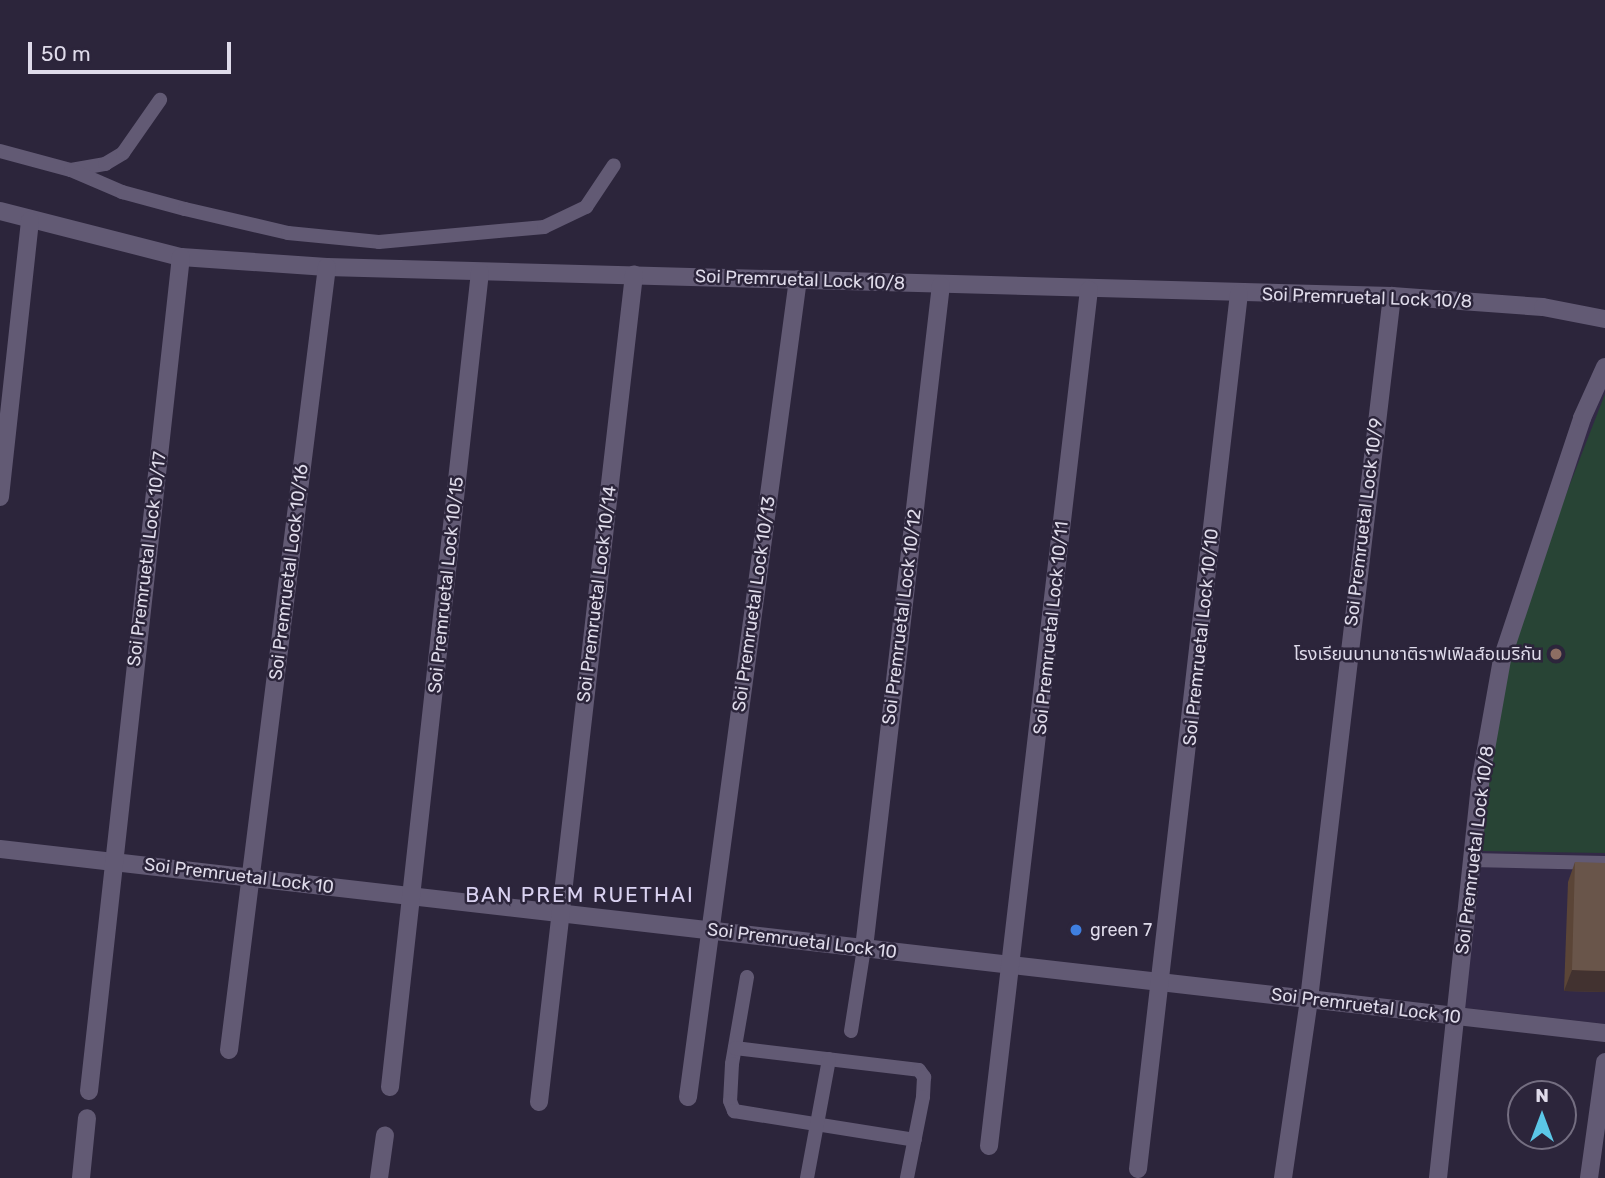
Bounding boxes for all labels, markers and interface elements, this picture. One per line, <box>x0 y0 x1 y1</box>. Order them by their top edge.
scale bar <box>32 28 234 72</box>
text: 50 m <box>41 41 91 66</box>
street label: Soi Premruetal Lock 10/8 <box>694 266 906 294</box>
street label: Soi Premruetal Lock 10/8 <box>1261 284 1473 312</box>
street label: Soi Premruetal Lock 10/9 <box>1340 416 1388 628</box>
street label: Soi Premruetal Lock 10/17 <box>123 450 171 668</box>
street label: Soi Premruetal Lock 10/16 <box>265 463 313 681</box>
street label: Soi Premruetal Lock 10/15 <box>424 476 468 694</box>
street label: Soi Premruetal Lock 10/14 <box>573 484 621 704</box>
street label: Soi Premruetal Lock 10/13 <box>728 495 780 713</box>
street label: Soi Premruetal Lock 10/12 <box>878 508 926 726</box>
street label: Soi Premruetal Lock 10/11 <box>1029 520 1073 736</box>
street label: Soi Premruetal Lock 10/10 <box>1179 527 1223 747</box>
place label: โรงเรียนนานาชาติราฟเฟิลส์อเมริกัน <box>1294 643 1542 665</box>
marker: โรงเรียนนานาชาติราฟเฟิลส์อเมริกัน <box>1548 646 1564 662</box>
street label: Soi Premruetal Lock 10/8 <box>1451 744 1499 956</box>
street label: Soi Premruetal Lock 10 <box>143 854 335 898</box>
district label: BAN PREM RUETHAI <box>467 882 693 908</box>
street label: Soi Premruetal Lock 10 <box>706 919 898 963</box>
place label: green 7 <box>1090 919 1152 941</box>
marker: green 7 <box>1068 922 1084 938</box>
street label: Soi Premruetal Lock 10 <box>1270 984 1462 1028</box>
north arrow <box>1507 1080 1577 1150</box>
text: N <box>1535 1084 1549 1107</box>

